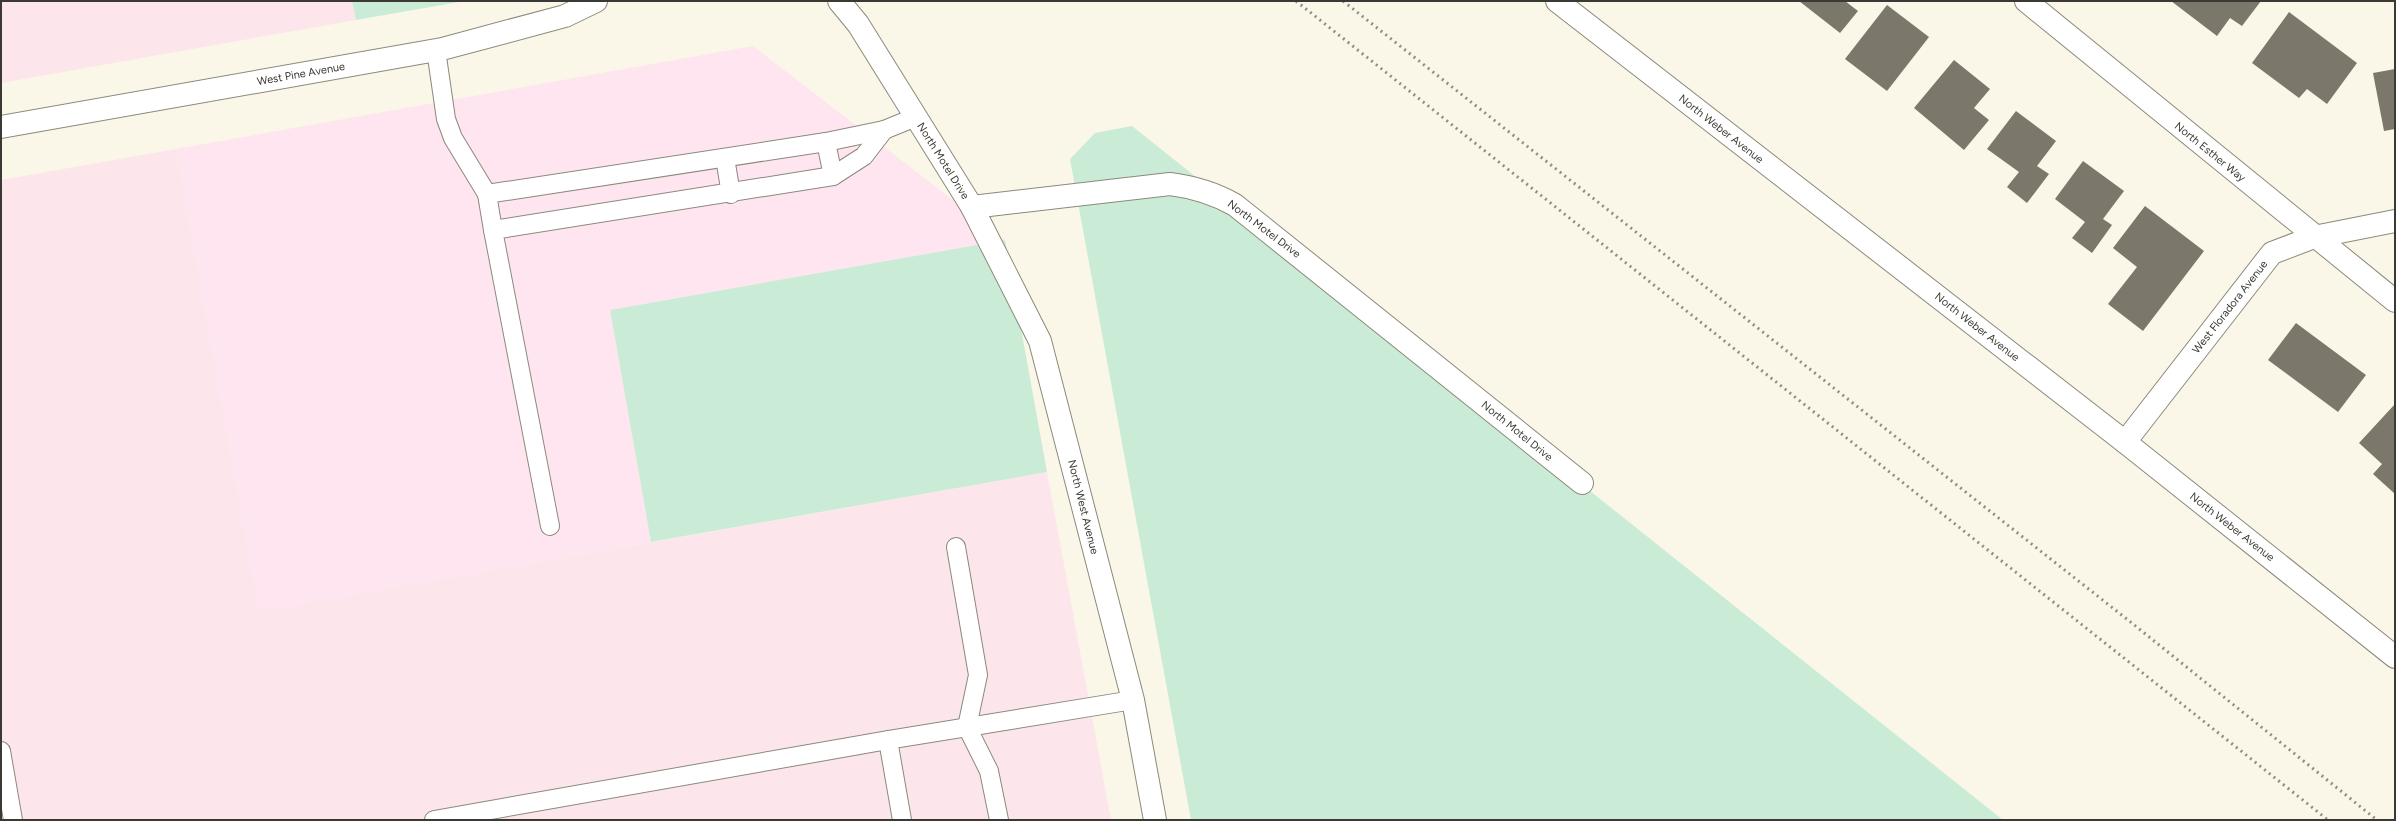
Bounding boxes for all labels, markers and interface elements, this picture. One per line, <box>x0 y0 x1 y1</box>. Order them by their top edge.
street label: West Pine Avenue <box>256 60 346 88</box>
street label: North Weber Avenue <box>1676 92 1766 166</box>
street label: North Esther Way <box>2172 119 2248 185</box>
street label: North Motel Drive <box>914 120 972 202</box>
street label: North Motel Drive <box>1225 197 1303 261</box>
street label: West Floradora Avenue <box>2190 258 2270 356</box>
street label: North Weber Avenue <box>1932 290 2022 364</box>
street label: North Motel Drive <box>1479 398 1555 464</box>
street label: North West Avenue <box>1065 458 1101 556</box>
street label: North Weber Avenue <box>2187 490 2277 564</box>

